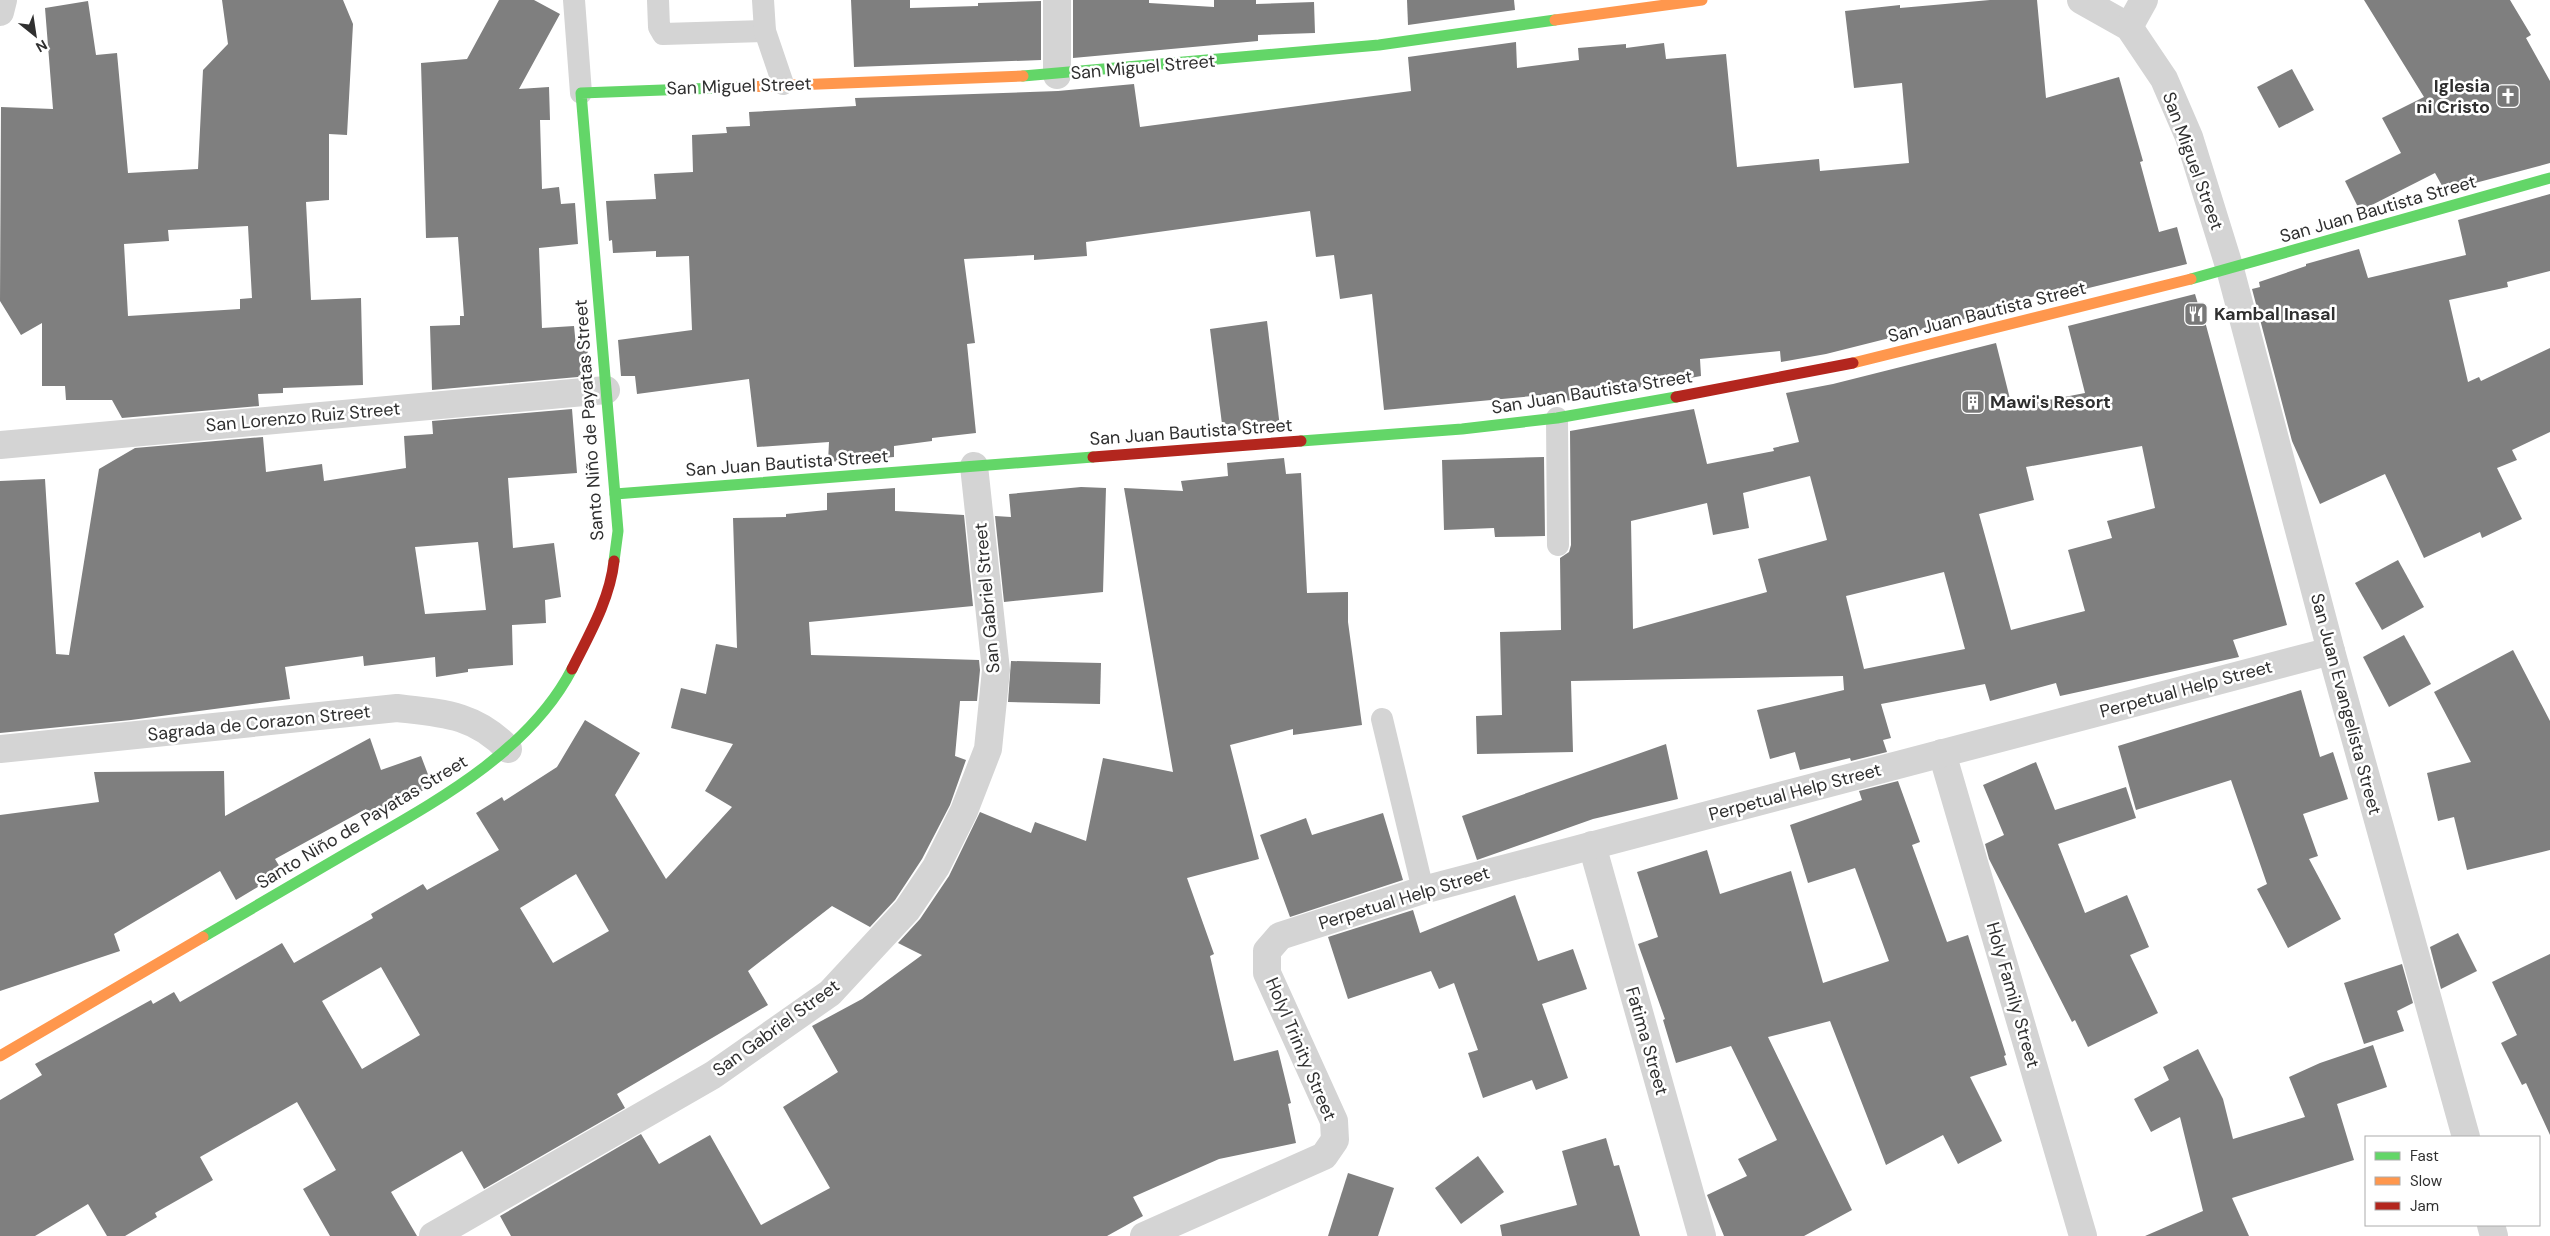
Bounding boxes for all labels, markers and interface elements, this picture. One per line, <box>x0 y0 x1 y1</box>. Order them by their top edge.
north arrow <box>10 10 60 60</box>
text: N <box>33 36 50 57</box>
street label: San Miguel Street <box>1070 49 1216 85</box>
street label: San Miguel Street <box>666 71 812 101</box>
place label: Iglesia ni Cristo <box>2416 74 2490 119</box>
church icon: Iglesia ni Cristo <box>2495 83 2521 109</box>
street label: San Miguel Street <box>2157 89 2229 233</box>
street label: San Juan Bautista Street <box>2277 169 2479 249</box>
street label: San Juan Bautista Street <box>1885 276 2089 348</box>
street label: Santo Niño de Payatas Street <box>569 299 609 541</box>
restaurant icon: Kambal Inasal <box>2183 301 2209 327</box>
place label: Kambal Inasal <box>2214 302 2335 326</box>
street label: San Juan Bautista Street <box>1490 364 1694 420</box>
building icon: Mawi's Resort <box>1960 389 1986 415</box>
place label: Mawi's Resort <box>1990 390 2111 414</box>
street label: San Lorenzo Ruiz Street <box>205 397 401 437</box>
street label: San Juan Bautista Street <box>1089 413 1293 451</box>
street label: San Juan Bautista Street <box>685 444 889 482</box>
street label: San Gabriel Street <box>968 522 1006 674</box>
street label: San Juan Evangelista Street <box>2305 591 2387 817</box>
street label: Perpetual Help Street <box>2097 654 2275 724</box>
street label: Sagrada de Corazon Street <box>146 699 372 747</box>
street label: Santo Niño de Payatas Street <box>252 749 472 895</box>
street label: Perpetual Help Street <box>1706 757 1884 827</box>
street label: Perpetual Help Street <box>1316 861 1492 935</box>
street label: Holy Family Street <box>1981 919 2045 1071</box>
street label: San Gabriel Street <box>708 974 844 1082</box>
street label: Holyl Trinity Street <box>1260 974 1342 1124</box>
street label: Fatima Street <box>1620 984 1674 1098</box>
legend <box>2365 1136 2540 1226</box>
text: Fast <box>2410 1146 2439 1166</box>
text: Slow <box>2410 1171 2443 1191</box>
text: Jam <box>2410 1196 2439 1216</box>

